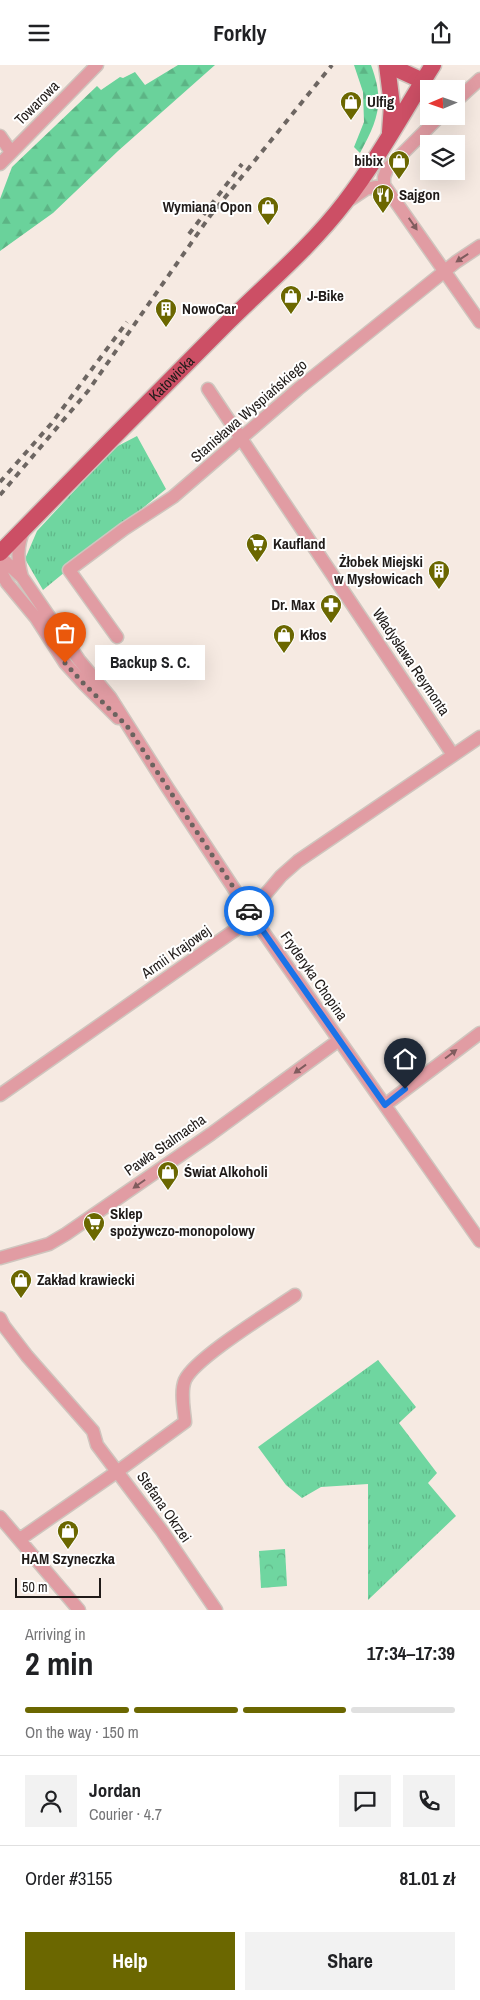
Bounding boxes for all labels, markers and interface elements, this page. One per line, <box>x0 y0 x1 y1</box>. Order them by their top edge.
text: Forkly <box>213 18 267 48</box>
icon: menu <box>25 19 53 47</box>
icon: share <box>427 19 455 47</box>
street label: Towarowa <box>10 76 64 130</box>
north arrow <box>420 80 465 125</box>
map controls <box>420 80 465 180</box>
shop icon: Ulfig <box>339 90 363 121</box>
place label: Ulfig <box>367 91 395 112</box>
button: layers <box>420 135 465 180</box>
shop icon: bibix <box>387 149 411 180</box>
place label: bibix <box>354 150 383 171</box>
restaurant icon: Sajgon <box>371 183 395 214</box>
place label: Sajgon <box>399 184 440 205</box>
shop icon: Wymiana Opon <box>256 195 280 226</box>
place label: Wymiana Opon <box>163 196 252 217</box>
one-way arrow <box>408 217 418 231</box>
one-way arrow <box>455 253 469 263</box>
shop icon: J-Bike <box>279 284 303 315</box>
place label: J-Bike <box>307 285 344 306</box>
building icon: NowoCar <box>154 297 178 328</box>
place label: NowoCar <box>182 298 236 319</box>
street label: Katowicka <box>144 350 199 406</box>
street label: Stanisława Wyspiańskiego <box>186 354 311 467</box>
supermarket icon: Kaufland <box>245 532 269 563</box>
place label: Kaufland <box>273 533 326 554</box>
place label: Żłobek Miejski w Mysłowicach <box>334 551 423 589</box>
building icon: Żłobek Miejski w Mysłowicach <box>427 559 451 590</box>
pharmacy icon: Dr. Max <box>319 593 343 624</box>
place label: Dr. Max <box>271 594 315 615</box>
street label: Władysława Reymonta <box>368 604 455 720</box>
pin <box>44 612 86 663</box>
icon: bag <box>51 619 79 647</box>
shop icon: Kłos <box>272 623 296 654</box>
place label: Kłos <box>300 624 327 645</box>
callout: Backup S. C. <box>95 645 205 681</box>
text: Backup S. C. <box>110 651 190 673</box>
courier <box>224 886 274 936</box>
icon: car <box>235 897 263 925</box>
street label: Armii Krajowej <box>136 920 214 984</box>
street label: Fryderyka Chopina <box>276 927 353 1025</box>
pin <box>384 1038 426 1089</box>
icon: home <box>391 1045 419 1073</box>
one-way arrow <box>444 1049 457 1060</box>
one-way arrow <box>293 1064 306 1074</box>
street label: Pawła Stalmacha <box>120 1109 210 1180</box>
shop icon: Świat Alkoholi <box>156 1160 180 1191</box>
place label: Świat Alkoholi <box>184 1161 268 1182</box>
one-way arrow <box>132 1179 146 1189</box>
place label: Sklep spożywczo-monopolowy <box>110 1203 255 1241</box>
supermarket icon: Sklep spożywczo-monopolowy <box>82 1211 106 1242</box>
shop icon: Zakład krawiecki <box>9 1268 33 1299</box>
place label: Zakład krawiecki <box>37 1269 135 1290</box>
street label: Stefana Okrzei <box>132 1467 197 1546</box>
shop icon: HAM Szyneczka <box>56 1519 80 1550</box>
place label: HAM Szyneczka <box>21 1548 115 1569</box>
scale bar <box>15 1575 101 1598</box>
text: 50 m <box>22 1578 48 1596</box>
text: Arriving in <box>25 1623 86 1645</box>
text: 17:34–17:39 <box>367 1640 455 1666</box>
text: 2 min <box>25 1642 94 1685</box>
text: On the way · 150 m <box>25 1721 139 1743</box>
button: person <box>25 1775 77 1827</box>
button: chat <box>339 1775 391 1827</box>
button: phone <box>403 1775 455 1827</box>
text: Jordan <box>89 1777 141 1803</box>
text: Courier · 4.7 <box>89 1803 162 1825</box>
text: Order #3155 <box>25 1865 112 1891</box>
text: 81.01 zł <box>400 1865 455 1891</box>
button: Help <box>25 1932 235 1990</box>
button: Share <box>245 1932 455 1990</box>

